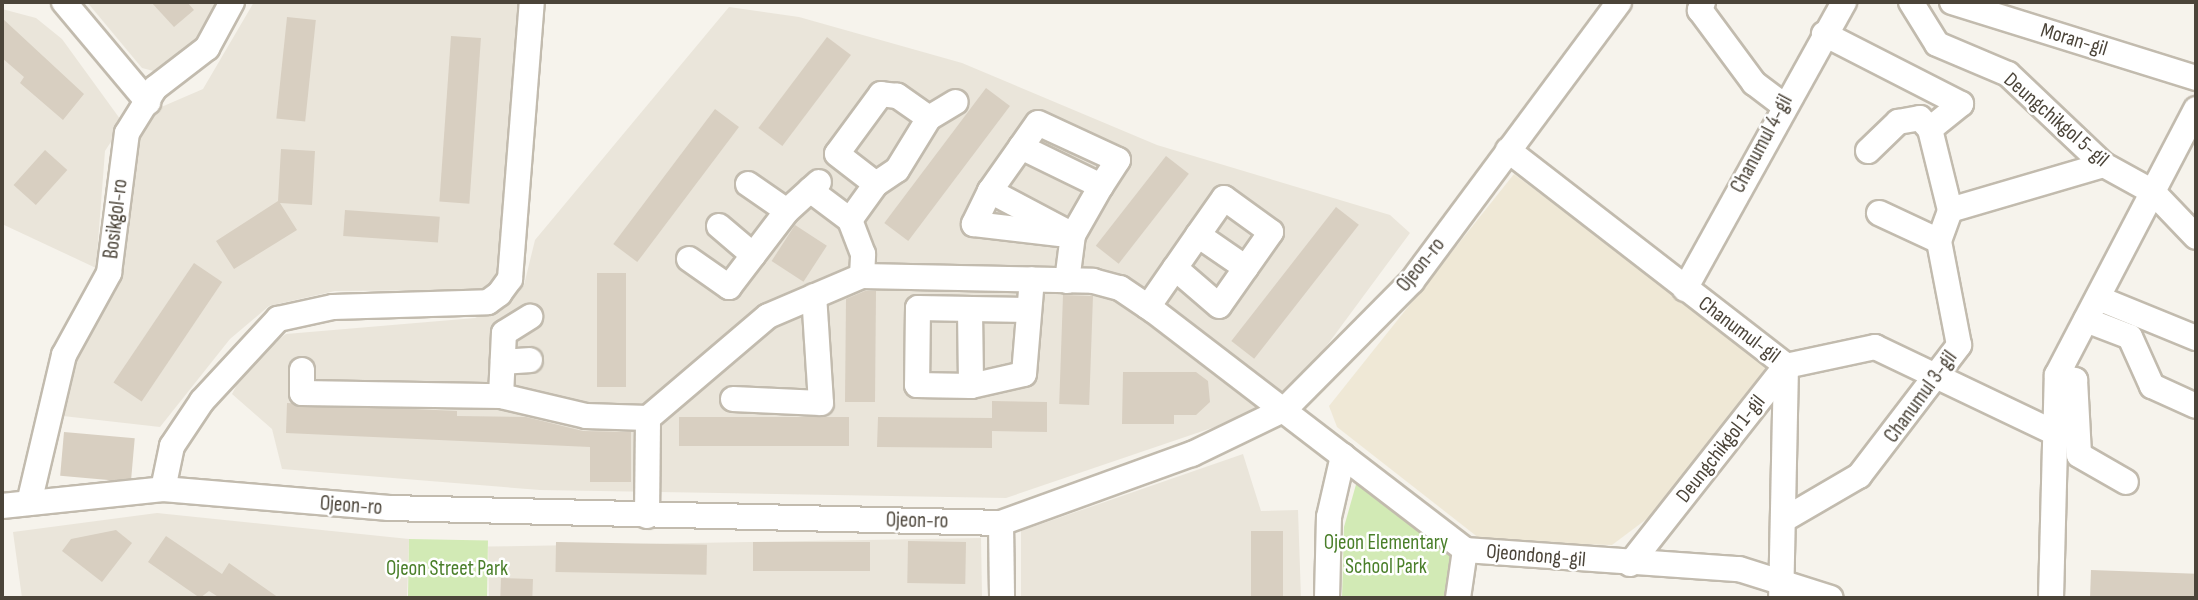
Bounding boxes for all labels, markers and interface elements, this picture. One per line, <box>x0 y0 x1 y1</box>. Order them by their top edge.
street label: Moran-gil <box>2038 18 2110 62</box>
street label: Deungchikgol 5-gil <box>1998 68 2114 172</box>
street label: Chanumul 4-gil <box>1726 91 1798 197</box>
street label: Bosikgol-ro <box>99 178 133 260</box>
street label: Ojeon-ro <box>1392 233 1450 297</box>
street label: Chanumul-gil <box>1693 291 1785 369</box>
street label: Chanumul 3-gil <box>1879 346 1963 448</box>
street label: Deungchikgol 1-gil <box>1671 390 1771 508</box>
street label: Ojeon-ro <box>319 491 383 521</box>
street label: Ojeon-ro <box>886 508 948 534</box>
park label: Ojeon Elementary School Park <box>1324 530 1448 580</box>
street label: Ojeondong-gil <box>1485 539 1587 573</box>
park label: Ojeon Street Park <box>386 556 508 582</box>

